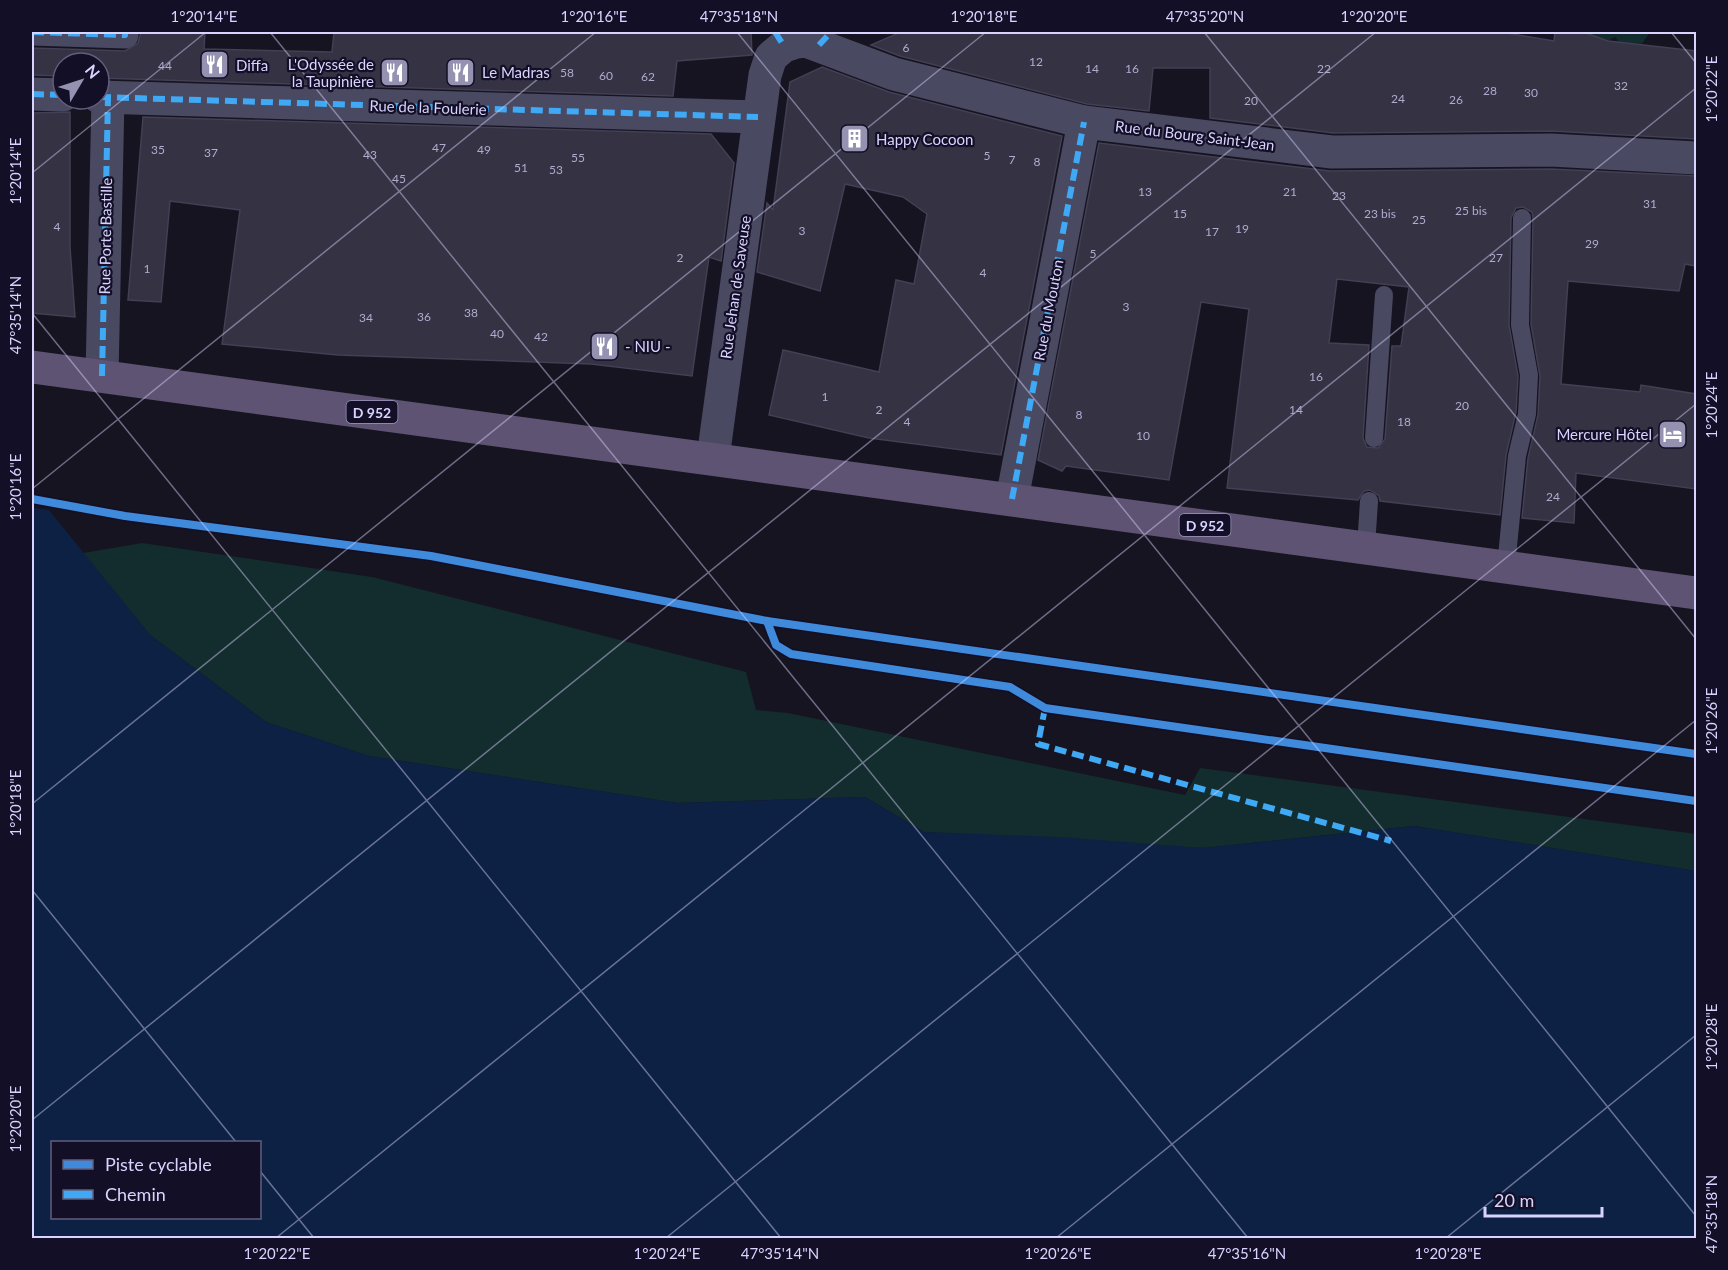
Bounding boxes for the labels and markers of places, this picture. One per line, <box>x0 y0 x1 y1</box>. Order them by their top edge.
restaurant icon: Diffa <box>199 49 231 81</box>
place label: L'Odyssée de la Taupinière <box>288 55 374 90</box>
place label: Diffa <box>236 56 268 74</box>
restaurant icon: Le Madras <box>445 56 477 88</box>
restaurant icon: L'Odyssée de la Taupinière <box>379 57 411 89</box>
place label: Le Madras <box>482 63 550 81</box>
building icon: Happy Cocoon <box>839 123 871 155</box>
place label: Happy Cocoon <box>876 130 973 148</box>
restaurant icon: ‑ NIU ‑ <box>588 330 620 362</box>
place label: ‑ NIU ‑ <box>625 337 671 355</box>
hotel icon: Mercure Hôtel <box>1657 418 1689 450</box>
place label: Mercure Hôtel <box>1556 425 1652 443</box>

